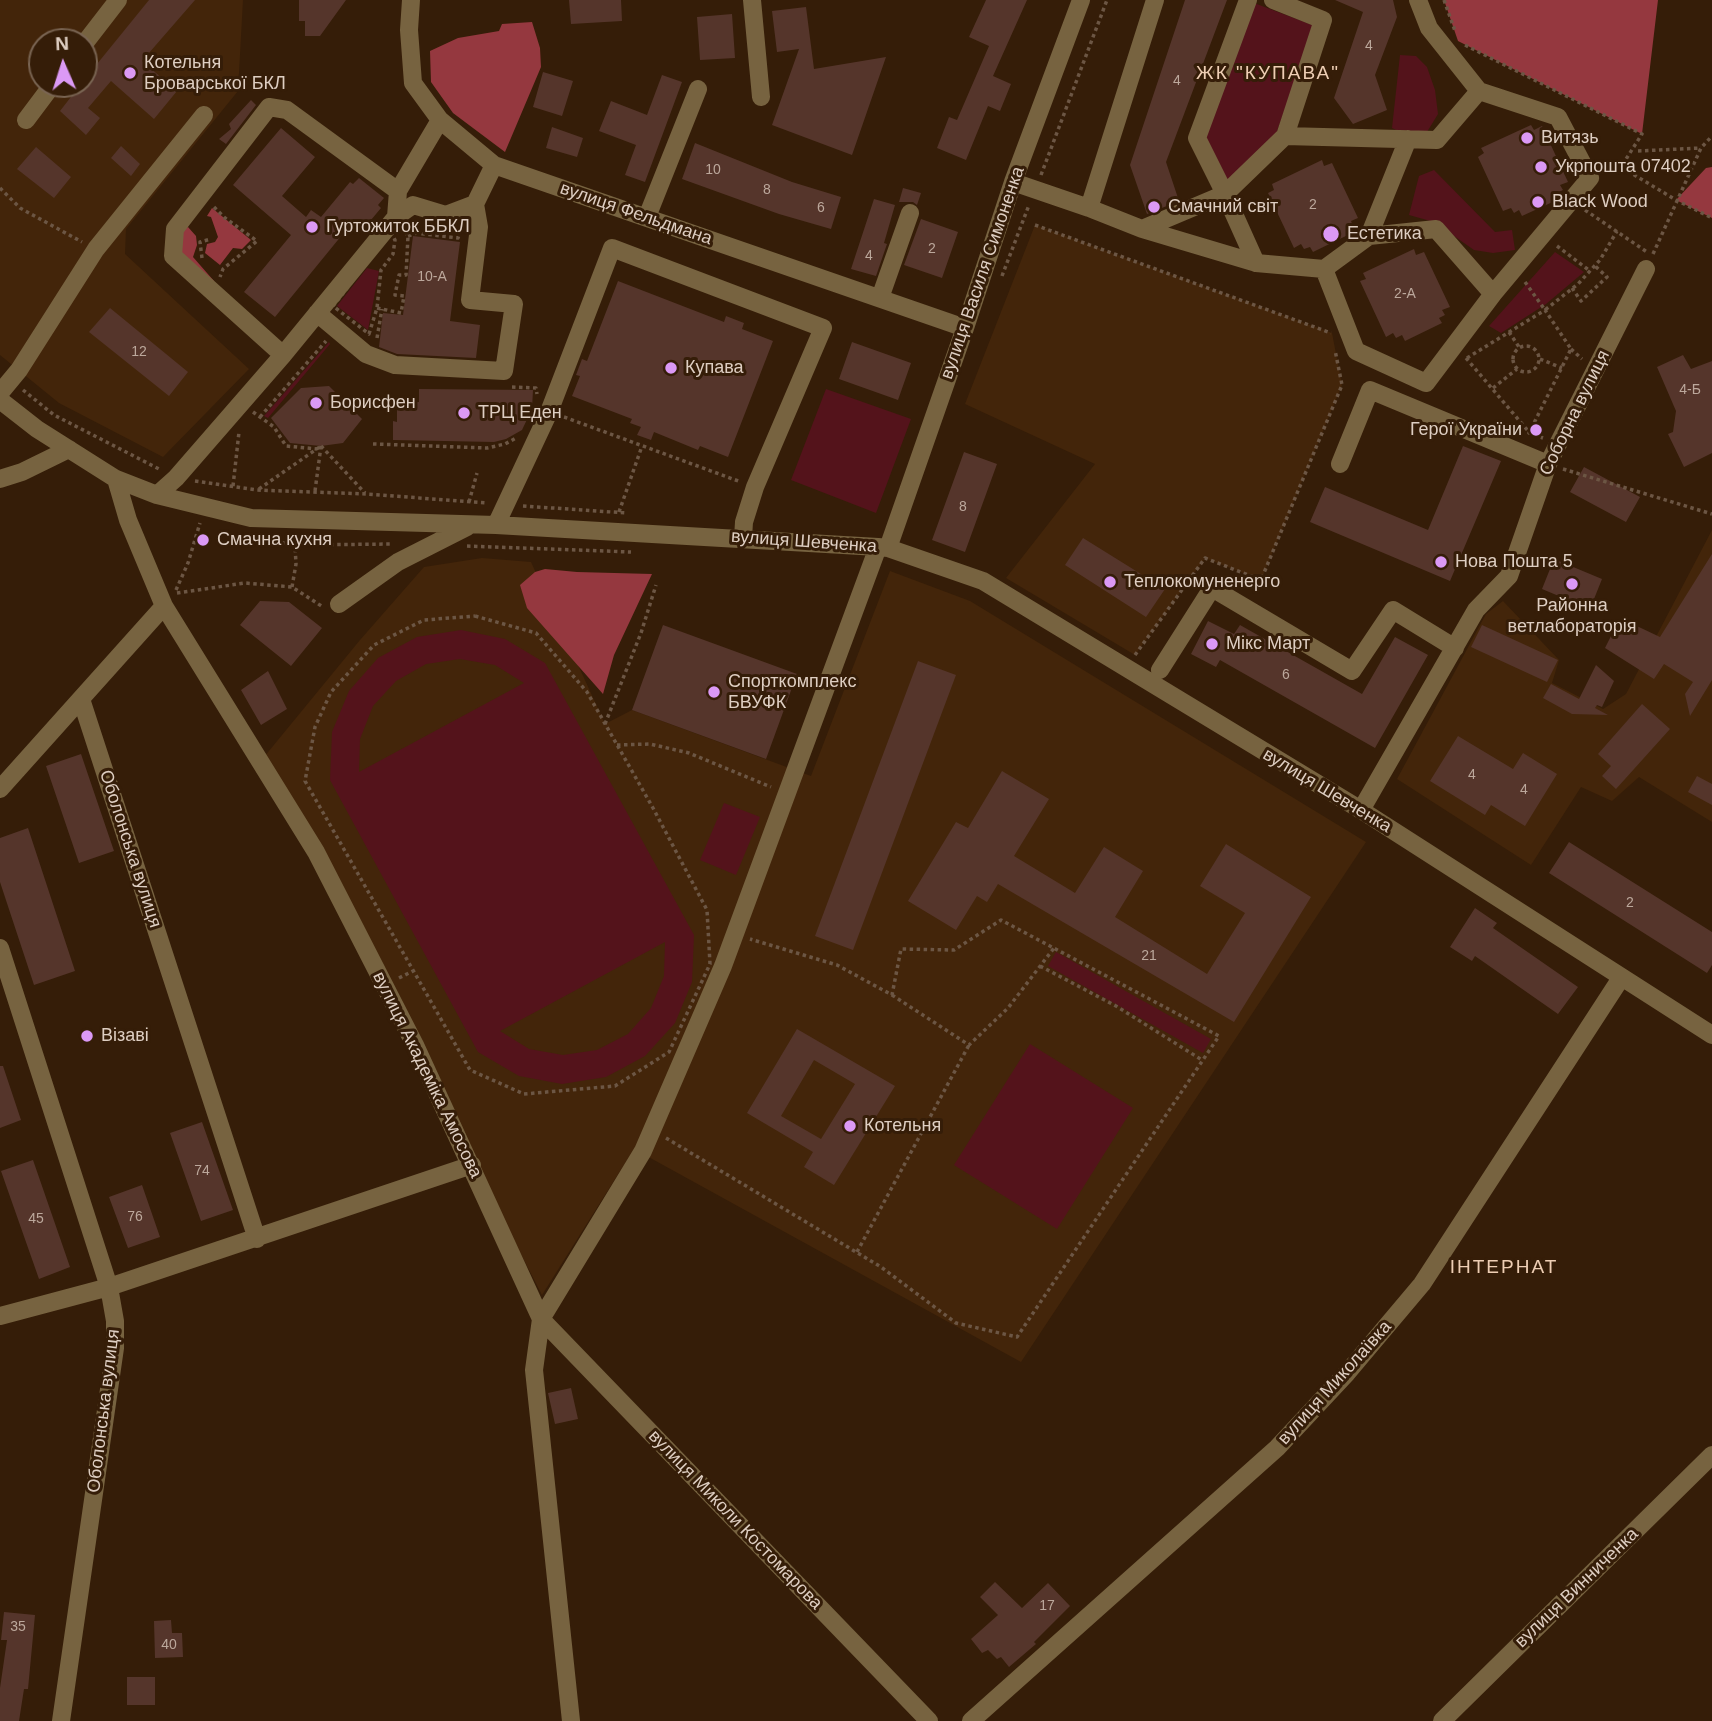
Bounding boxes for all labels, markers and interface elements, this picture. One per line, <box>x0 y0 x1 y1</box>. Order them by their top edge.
north arrow <box>28 28 98 98</box>
text: N <box>55 33 69 54</box>
house number: 4 <box>1365 38 1373 54</box>
place label: Котельня Броварської БКЛ <box>144 52 286 94</box>
district label: ЖК "КУПАВА" <box>1197 63 1339 85</box>
marker: Котельня Броварської БКЛ <box>122 65 138 81</box>
house number: 4 <box>1173 73 1181 89</box>
place label: Витязь <box>1541 127 1599 149</box>
marker: Витязь <box>1519 130 1535 146</box>
place label: Укрпошта 07402 <box>1555 156 1691 178</box>
marker: Укрпошта 07402 <box>1533 159 1549 175</box>
house number: 10 <box>705 162 721 178</box>
street label: вулиця Василя Симоненка <box>936 164 1030 382</box>
street label: вулиця Фельдмана <box>557 178 715 250</box>
house number: 8 <box>763 182 771 198</box>
place label: Black Wood <box>1552 191 1648 213</box>
marker: Black Wood <box>1530 194 1546 210</box>
place label: Смачний світ <box>1168 196 1278 218</box>
house number: 2 <box>1309 197 1317 213</box>
marker: Смачний світ <box>1146 199 1162 215</box>
house number: 6 <box>817 200 825 216</box>
place label: Гуртожиток ББКЛ <box>326 216 470 238</box>
marker: Гуртожиток ББКЛ <box>304 219 320 235</box>
place label: Естетика <box>1347 223 1422 245</box>
marker: Естетика <box>1321 224 1341 244</box>
house number: 2 <box>928 241 936 257</box>
house number: 4 <box>865 248 873 264</box>
house number: 10-А <box>417 269 447 285</box>
house number: 2-А <box>1394 286 1416 302</box>
house number: 12 <box>131 344 147 360</box>
street label: Соборна вулиця <box>1535 347 1615 479</box>
place label: Купава <box>685 357 744 379</box>
marker: Купава <box>663 360 679 376</box>
house number: 4-Б <box>1679 382 1701 398</box>
place label: Борисфен <box>330 392 416 414</box>
marker: Борисфен <box>308 395 324 411</box>
place label: ТРЦ Еден <box>478 402 562 424</box>
marker: ТРЦ Еден <box>456 405 472 421</box>
place label: Герої України <box>1410 419 1522 441</box>
marker: Герої України <box>1528 422 1544 438</box>
house number: 8 <box>959 499 967 515</box>
street label: вулиця Шевченка <box>730 526 878 558</box>
place label: Смачна кухня <box>217 529 332 551</box>
marker: Смачна кухня <box>195 532 211 548</box>
place label: Нова Пошта 5 <box>1455 551 1573 573</box>
marker: Нова Пошта 5 <box>1433 554 1449 570</box>
place label: Теплокомуненерго <box>1124 571 1280 593</box>
marker: Теплокомуненерго <box>1102 574 1118 590</box>
marker: Районна ветлабораторія <box>1564 576 1580 592</box>
place label: Районна ветлабораторія <box>1508 595 1636 638</box>
place label: Мікс Март <box>1226 633 1310 655</box>
marker: Мікс Март <box>1204 636 1220 652</box>
house number: 6 <box>1282 667 1290 683</box>
place label: Спорткомплекс БВУФК <box>728 671 856 714</box>
marker: Спорткомплекс БВУФК <box>706 684 722 700</box>
street label: вулиця Шевченка <box>1259 744 1395 838</box>
street label: Оболонська вулиця <box>94 767 166 931</box>
house number: 4 <box>1468 767 1476 783</box>
house number: 4 <box>1520 782 1528 798</box>
house number: 2 <box>1626 895 1634 911</box>
house number: 21 <box>1141 948 1157 964</box>
street label: вулиця Академіка Амосова <box>368 968 486 1182</box>
place label: Візаві <box>101 1025 149 1047</box>
marker: Візаві <box>79 1028 95 1044</box>
place label: Котельня <box>864 1115 941 1137</box>
marker: Котельня <box>842 1118 858 1134</box>
house number: 74 <box>194 1163 210 1179</box>
house number: 76 <box>127 1209 143 1225</box>
house number: 45 <box>28 1211 44 1227</box>
district label: ІНТЕРНАТ <box>1451 1257 1557 1279</box>
street label: вулиця Миколаївка <box>1274 1317 1396 1449</box>
street label: Оболонська вулиця <box>83 1328 125 1494</box>
street label: вулиця Миколи Костомарова <box>644 1426 826 1614</box>
street label: вулиця Винниченка <box>1511 1524 1643 1652</box>
house number: 17 <box>1039 1598 1055 1614</box>
house number: 35 <box>10 1619 26 1635</box>
house number: 40 <box>161 1637 177 1653</box>

